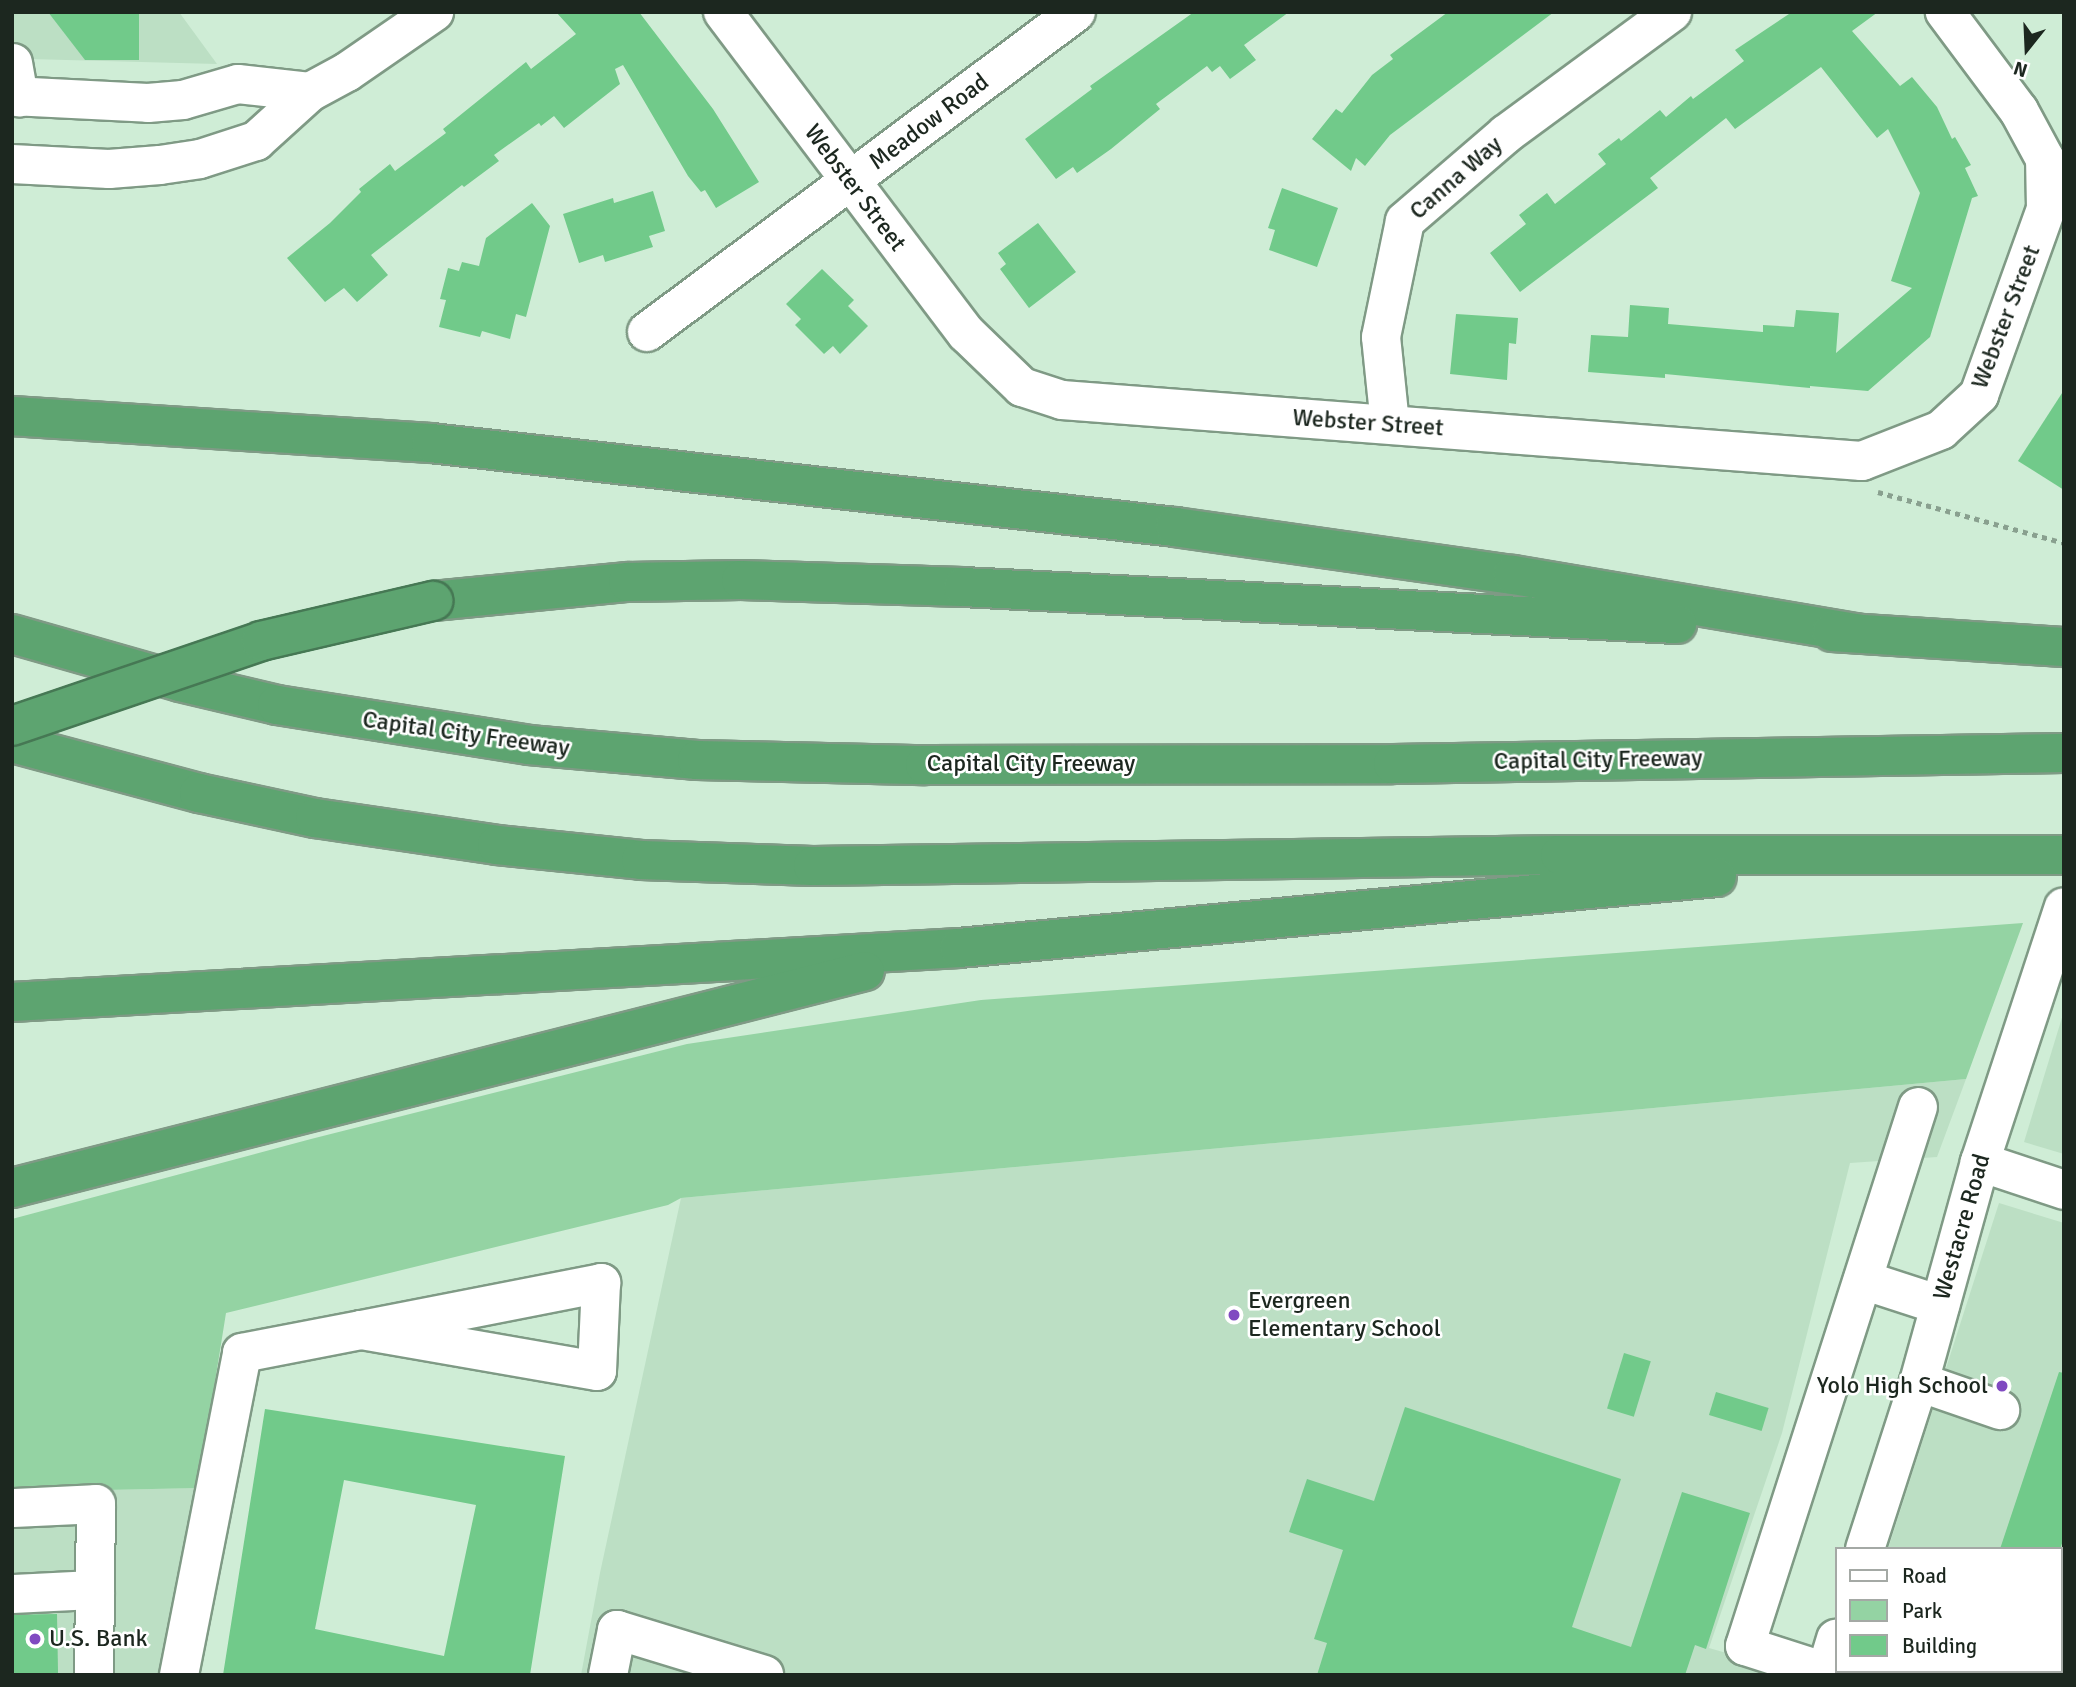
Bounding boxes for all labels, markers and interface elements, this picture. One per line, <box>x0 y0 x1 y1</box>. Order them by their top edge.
north arrow <box>1992 14 2062 84</box>
text: N <box>2011 56 2031 82</box>
street label: Meadow Road <box>863 68 995 176</box>
street label: Webster Street <box>798 119 912 257</box>
street label: Canna Way <box>1404 130 1508 226</box>
street label: Webster Street <box>1965 241 2047 393</box>
street label: Webster Street <box>1291 403 1445 443</box>
street label: Capital City Freeway <box>361 705 571 763</box>
street label: Capital City Freeway <box>1493 744 1703 776</box>
street label: Capital City Freeway <box>927 750 1135 778</box>
street label: Westacre Road <box>1927 1151 1997 1303</box>
place label: Evergreen Elementary School <box>1248 1287 1441 1343</box>
marker: Evergreen Elementary School <box>1226 1307 1242 1323</box>
place label: Yolo High School <box>1817 1372 1988 1400</box>
marker: Yolo High School <box>1994 1378 2010 1394</box>
legend <box>1834 1547 2062 1673</box>
text: Road <box>1902 1563 1947 1589</box>
text: Park <box>1902 1598 1942 1624</box>
place label: U.S. Bank <box>49 1625 148 1653</box>
marker: U.S. Bank <box>27 1631 43 1647</box>
text: Building <box>1902 1633 1977 1659</box>

